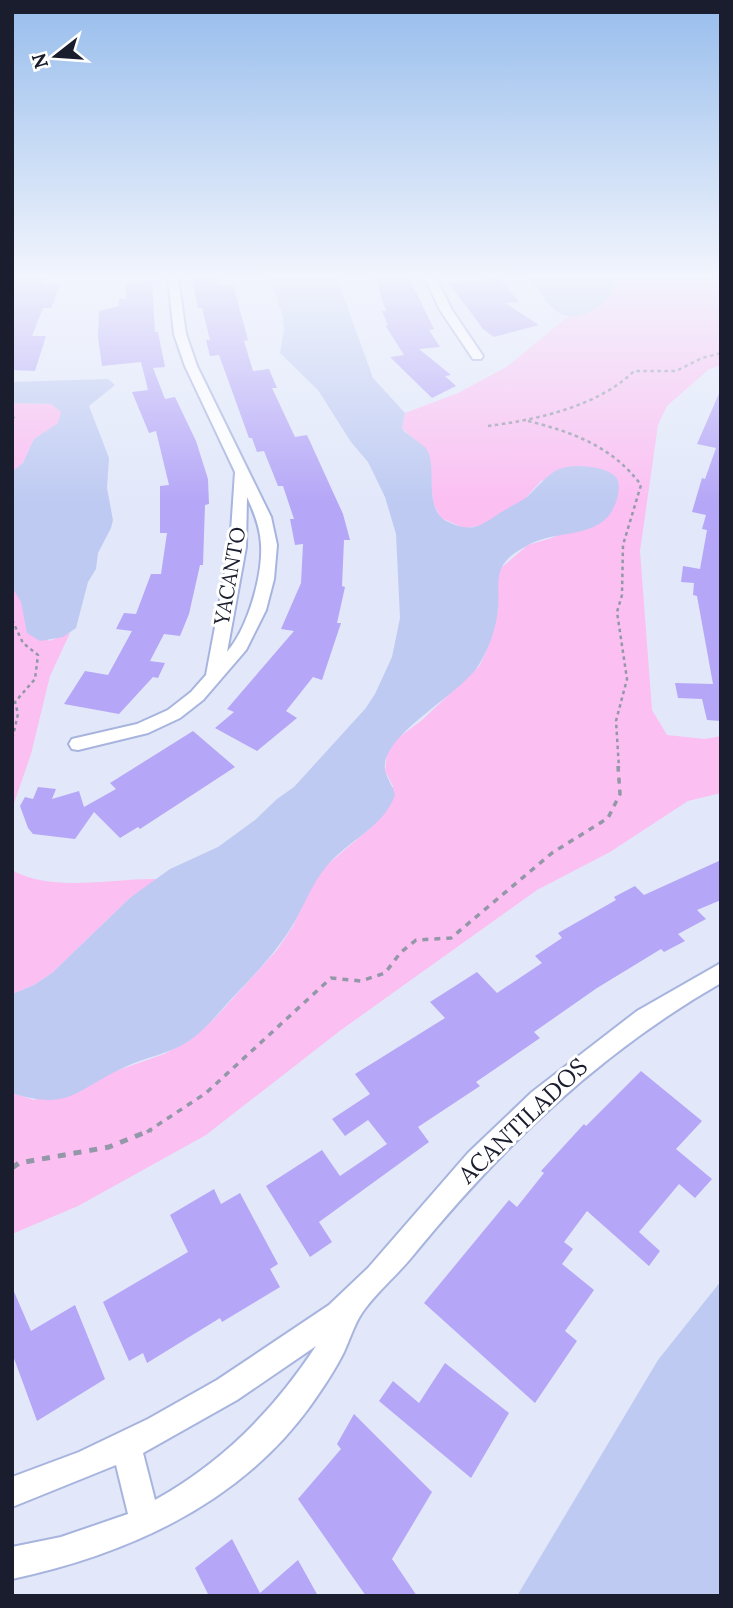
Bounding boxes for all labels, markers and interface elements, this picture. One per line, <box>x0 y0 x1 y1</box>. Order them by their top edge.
north arrow <box>21 21 91 91</box>
text: N <box>26 50 53 72</box>
street label: YACANTO <box>207 525 251 628</box>
street label: ACANTILADOS <box>451 1051 594 1191</box>

